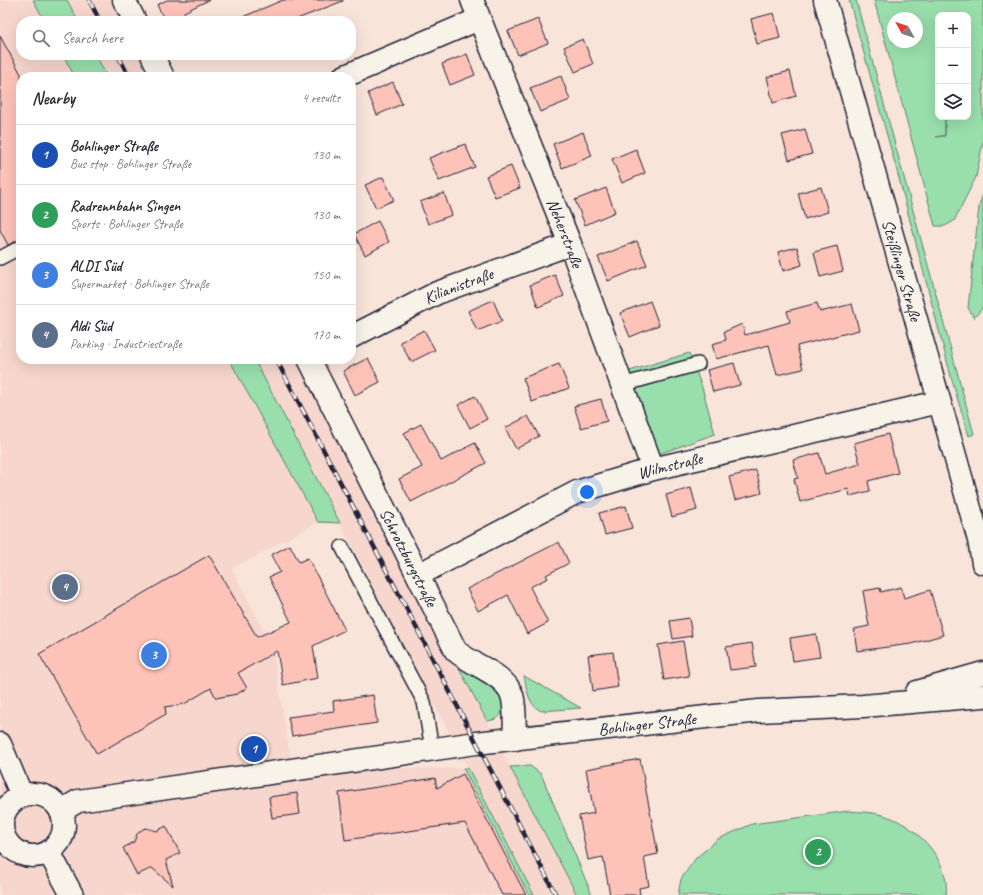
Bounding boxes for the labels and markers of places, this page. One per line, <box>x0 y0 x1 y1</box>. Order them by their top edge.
pin: 4 <box>52 572 78 602</box>
pin: 3 <box>141 640 167 670</box>
pin: 1 <box>241 734 267 764</box>
pin: 2 <box>805 837 831 867</box>

